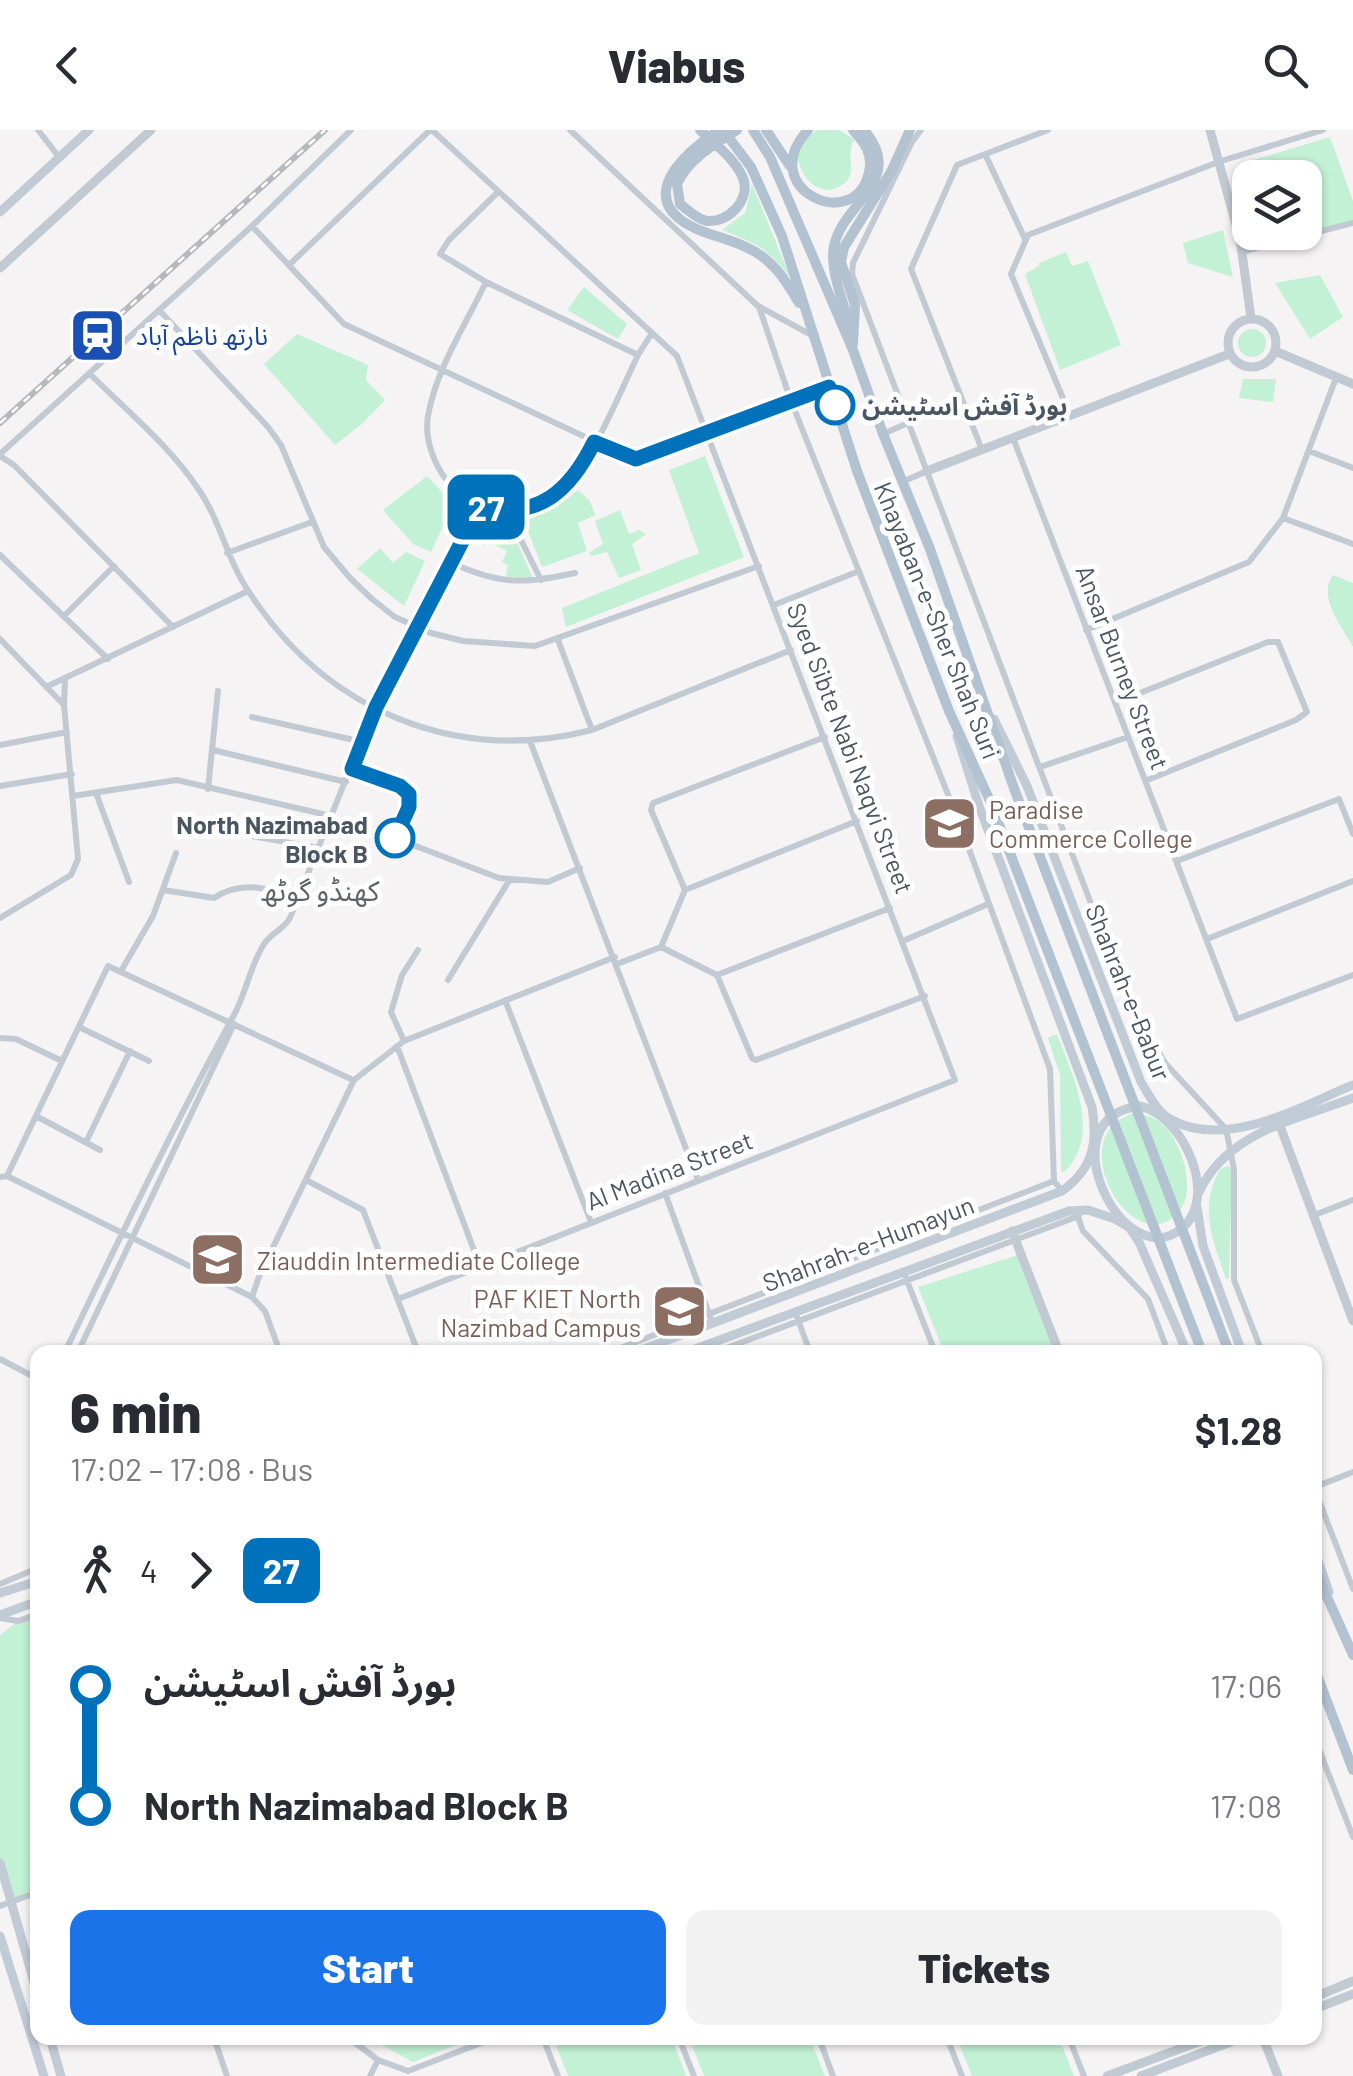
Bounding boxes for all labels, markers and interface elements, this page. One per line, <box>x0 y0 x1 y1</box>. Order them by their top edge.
icon: back <box>40 38 95 93</box>
text: Viabus <box>608 38 745 92</box>
icon: search <box>1258 38 1313 93</box>
map controls <box>1232 160 1322 250</box>
button: layers <box>1232 160 1322 250</box>
station icon: نارتھ ناظم آباد <box>67 305 127 365</box>
place label: نارتھ ناظم آباد <box>136 320 268 356</box>
marker: بورڈ آفش اسٹیشن <box>816 386 854 424</box>
place label: بورڈ آفش اسٹیشن <box>862 390 1067 421</box>
line badge: 27 <box>441 474 531 540</box>
street label: Khayaban-e-Sher Shah Suri <box>869 477 1007 763</box>
text: 27 <box>468 486 504 528</box>
street label: Ansar Burney Street <box>1070 561 1176 773</box>
street label: Syed Sibte Nabi Naqvi Street <box>782 598 920 898</box>
school or university icon: Paradise Commerce College <box>920 793 980 853</box>
place label: Paradise Commerce College <box>989 794 1193 853</box>
place label: North Nazimabad Block B <box>176 809 368 868</box>
marker: North Nazimabad Block B <box>376 819 414 857</box>
district label: کھنڈو گوٹھ <box>261 873 380 908</box>
street label: Shahrah-e-Babur <box>1080 900 1178 1084</box>
street label: Al Madina Street <box>581 1124 757 1216</box>
street label: Shahrah-e-Humayun <box>758 1189 978 1297</box>
school or university icon: Ziauddin Intermediate College <box>188 1230 248 1290</box>
place label: Ziauddin Intermediate College <box>257 1245 580 1275</box>
school or university icon: PAF KIET North Nazimbad Campus <box>650 1282 710 1342</box>
place label: PAF KIET North Nazimbad Campus <box>440 1283 641 1342</box>
text: 6 min <box>70 1378 201 1444</box>
text: $1.28 <box>1195 1407 1282 1453</box>
text: 17:02 – 17:08 · Bus <box>70 1449 313 1487</box>
icon: walk <box>70 1543 125 1598</box>
icon: forward <box>173 1543 228 1598</box>
text: 27 <box>263 1549 300 1591</box>
text: 4 <box>140 1551 158 1589</box>
text: بورڈ آفش اسٹیشن <box>144 1659 456 1705</box>
text: 17:06 <box>1210 1666 1282 1704</box>
text: North Nazimabad Block B <box>144 1782 569 1828</box>
text: 17:08 <box>1210 1786 1282 1824</box>
button: Start <box>70 1910 666 2025</box>
button: Tickets <box>686 1910 1282 2025</box>

